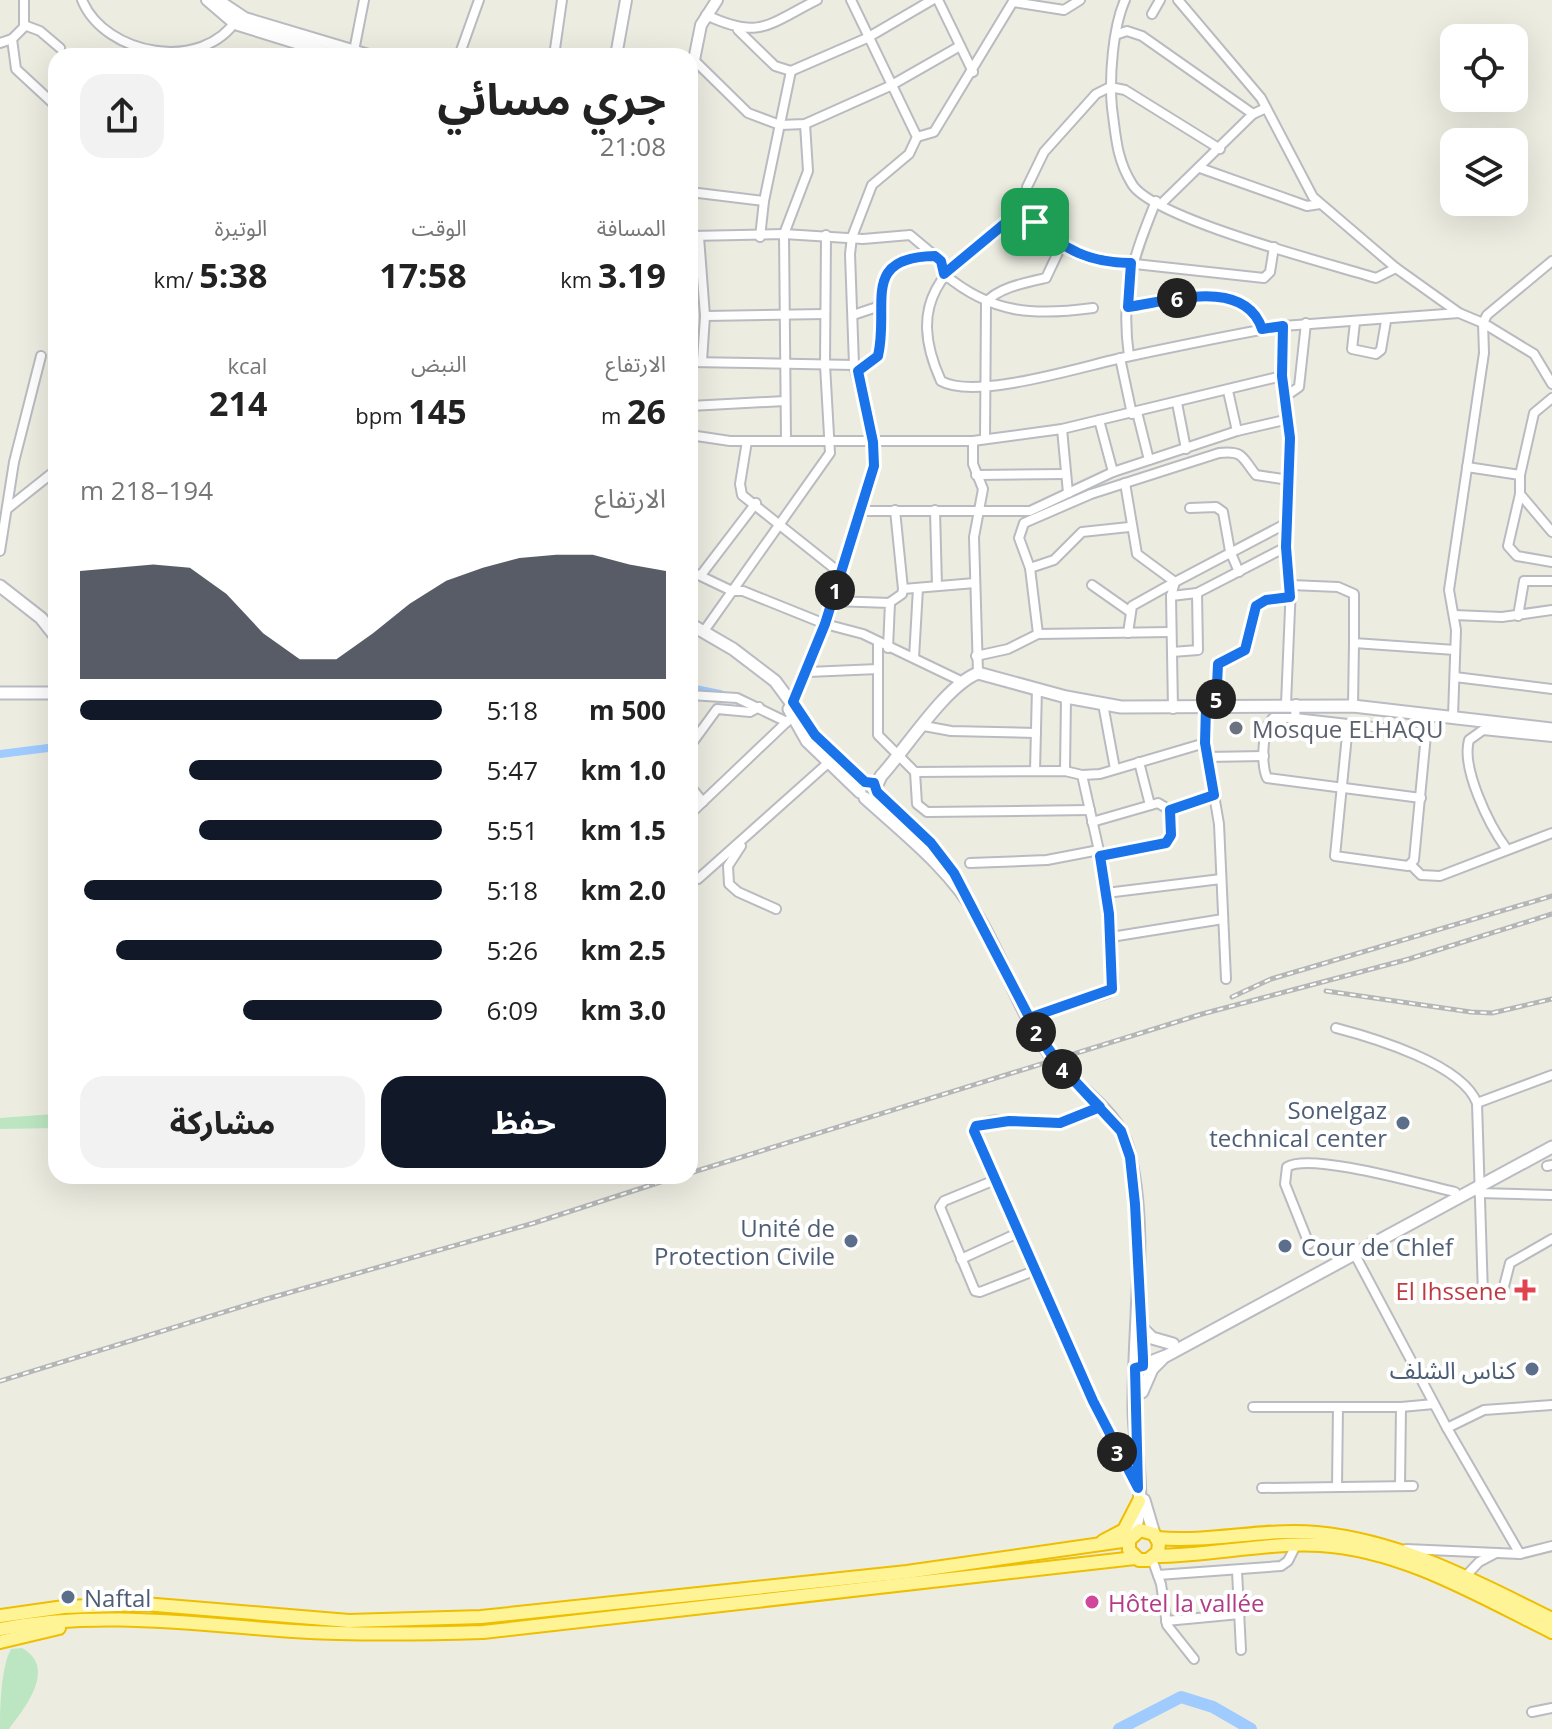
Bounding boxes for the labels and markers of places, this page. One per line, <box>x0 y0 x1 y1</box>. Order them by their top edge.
pin <box>1001 188 1069 256</box>
pin: 6 <box>1157 278 1197 318</box>
pin: 1 <box>815 570 855 610</box>
pin: 5 <box>1196 679 1236 719</box>
place label: Mosque ELHAQU <box>1252 712 1443 745</box>
marker: Mosque ELHAQU <box>1227 719 1245 737</box>
pin: 2 <box>1016 1012 1056 1052</box>
pin: 4 <box>1042 1049 1082 1089</box>
place label: Sonelgaz technical center <box>1209 1093 1387 1154</box>
marker: Sonelgaz technical center <box>1394 1114 1412 1132</box>
place label: Unité de Protection Civile <box>654 1211 835 1272</box>
place label: Cour de Chlef <box>1301 1230 1455 1263</box>
marker: Unité de Protection Civile <box>842 1232 860 1250</box>
marker: Cour de Chlef <box>1276 1237 1294 1255</box>
place label: El Ihssene <box>1395 1274 1507 1307</box>
marker: El Ihssene <box>1514 1279 1536 1301</box>
place label: كناس الشلف <box>1390 1353 1517 1386</box>
marker: كناس الشلف <box>1523 1360 1541 1378</box>
pin: 3 <box>1097 1432 1137 1472</box>
place label: Naftal <box>84 1581 151 1614</box>
place label: Hôtel la vallée <box>1108 1586 1264 1619</box>
marker: Naftal <box>59 1588 77 1606</box>
marker: Hôtel la vallée <box>1083 1593 1101 1611</box>

